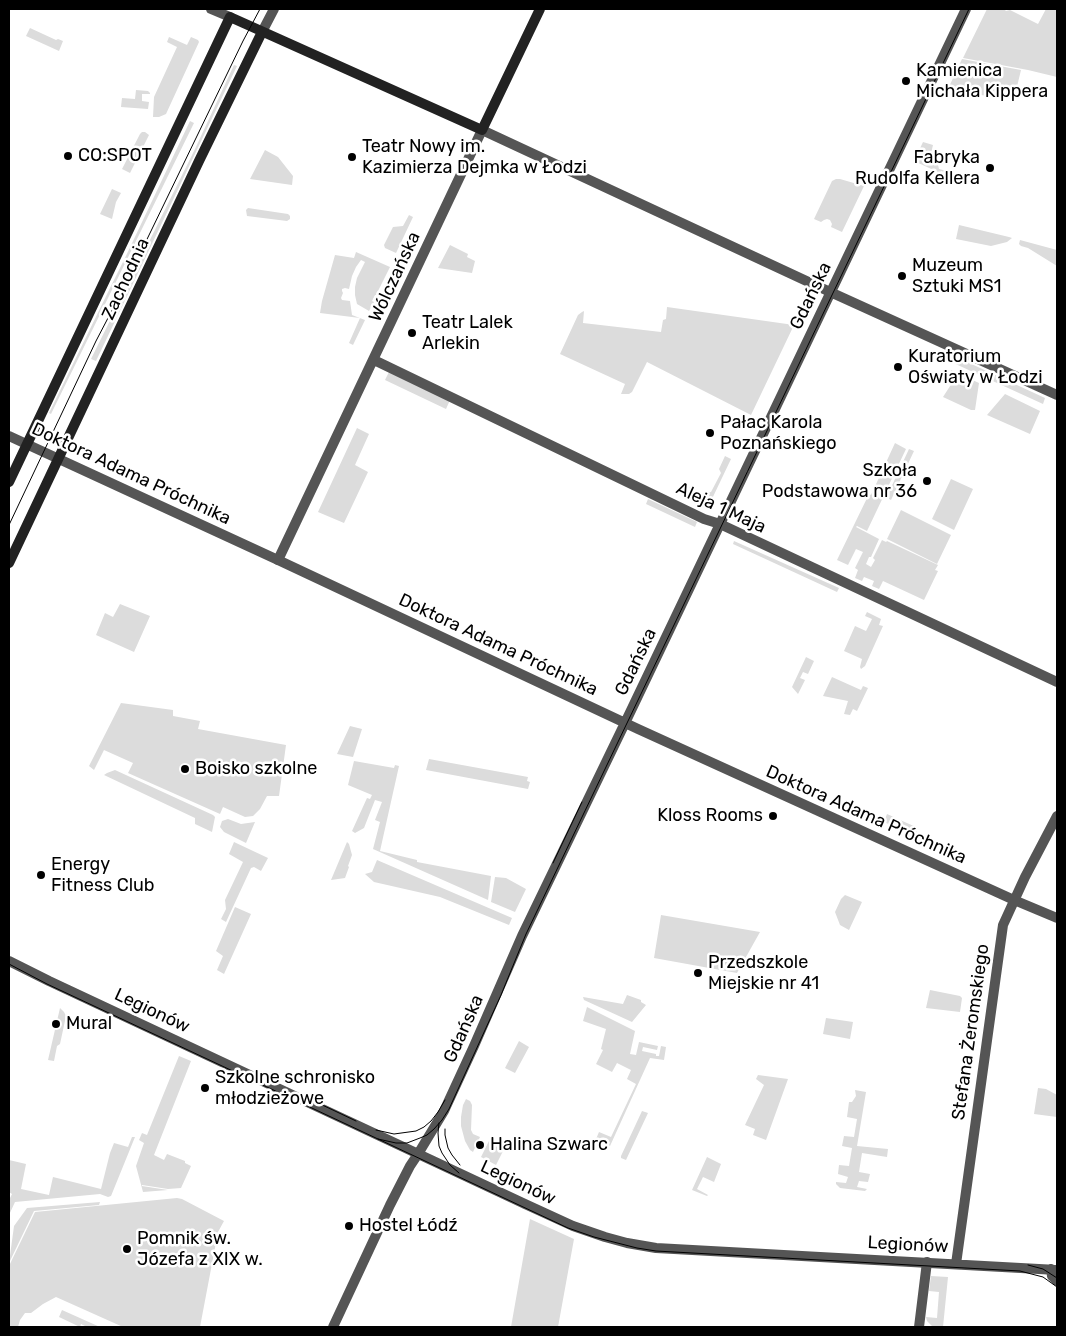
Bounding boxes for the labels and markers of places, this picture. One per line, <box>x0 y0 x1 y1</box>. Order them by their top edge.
place label: Kamienica Michała Kippera <box>916 60 1048 102</box>
marker: Kamienica Michała Kippera <box>900 75 912 87</box>
place label: Teatr Nowy im. Kazimierza Dejmka w Łodzi <box>362 136 587 178</box>
place label: CO:SPOT <box>78 145 152 167</box>
place label: Fabryka Rudolfa Kellera <box>855 147 980 190</box>
marker: CO:SPOT <box>62 150 74 162</box>
marker: Teatr Nowy im. Kazimierza Dejmka w Łodzi <box>346 151 358 163</box>
marker: Fabryka Rudolfa Kellera <box>984 162 996 174</box>
place label: Muzeum Sztuki MS1 <box>912 255 1001 298</box>
marker: Muzeum Sztuki MS1 <box>896 270 908 282</box>
place label: Teatr Lalek Arlekin <box>422 312 513 354</box>
marker: Teatr Lalek Arlekin <box>406 327 418 339</box>
place label: Kuratorium Oświaty w Łodzi <box>908 346 1043 388</box>
marker: Kuratorium Oświaty w Łodzi <box>892 361 904 373</box>
place label: Pałac Karola Poznańskiego <box>720 412 837 454</box>
marker: Pałac Karola Poznańskiego <box>704 427 716 439</box>
place label: Szkoła Podstawowa nr 36 <box>762 460 917 502</box>
marker: Szkoła Podstawowa nr 36 <box>921 475 933 487</box>
place label: Boisko szkolne <box>195 758 317 780</box>
marker: Boisko szkolne <box>179 763 191 775</box>
place label: Kloss Rooms <box>657 805 763 827</box>
marker: Kloss Rooms <box>767 810 779 822</box>
place label: Energy Fitness Club <box>51 854 155 896</box>
marker: Energy Fitness Club <box>35 869 47 881</box>
place label: Przedszkole Miejskie nr 41 <box>708 952 819 994</box>
marker: Przedszkole Miejskie nr 41 <box>692 967 704 979</box>
place label: Mural <box>66 1013 112 1035</box>
marker: Mural <box>50 1018 62 1030</box>
place label: Szkolne schronisko młodzieżowe <box>215 1067 375 1110</box>
marker: Szkolne schronisko młodzieżowe <box>199 1082 211 1094</box>
place label: Halina Szwarc <box>490 1134 608 1156</box>
marker: Halina Szwarc <box>474 1139 486 1151</box>
place label: Hostel Łódź <box>359 1215 458 1237</box>
marker: Hostel Łódź <box>343 1220 355 1232</box>
place label: Pomnik św. Józefa z XIX w. <box>137 1228 263 1270</box>
marker: Pomnik św. Józefa z XIX w. <box>121 1243 133 1255</box>

